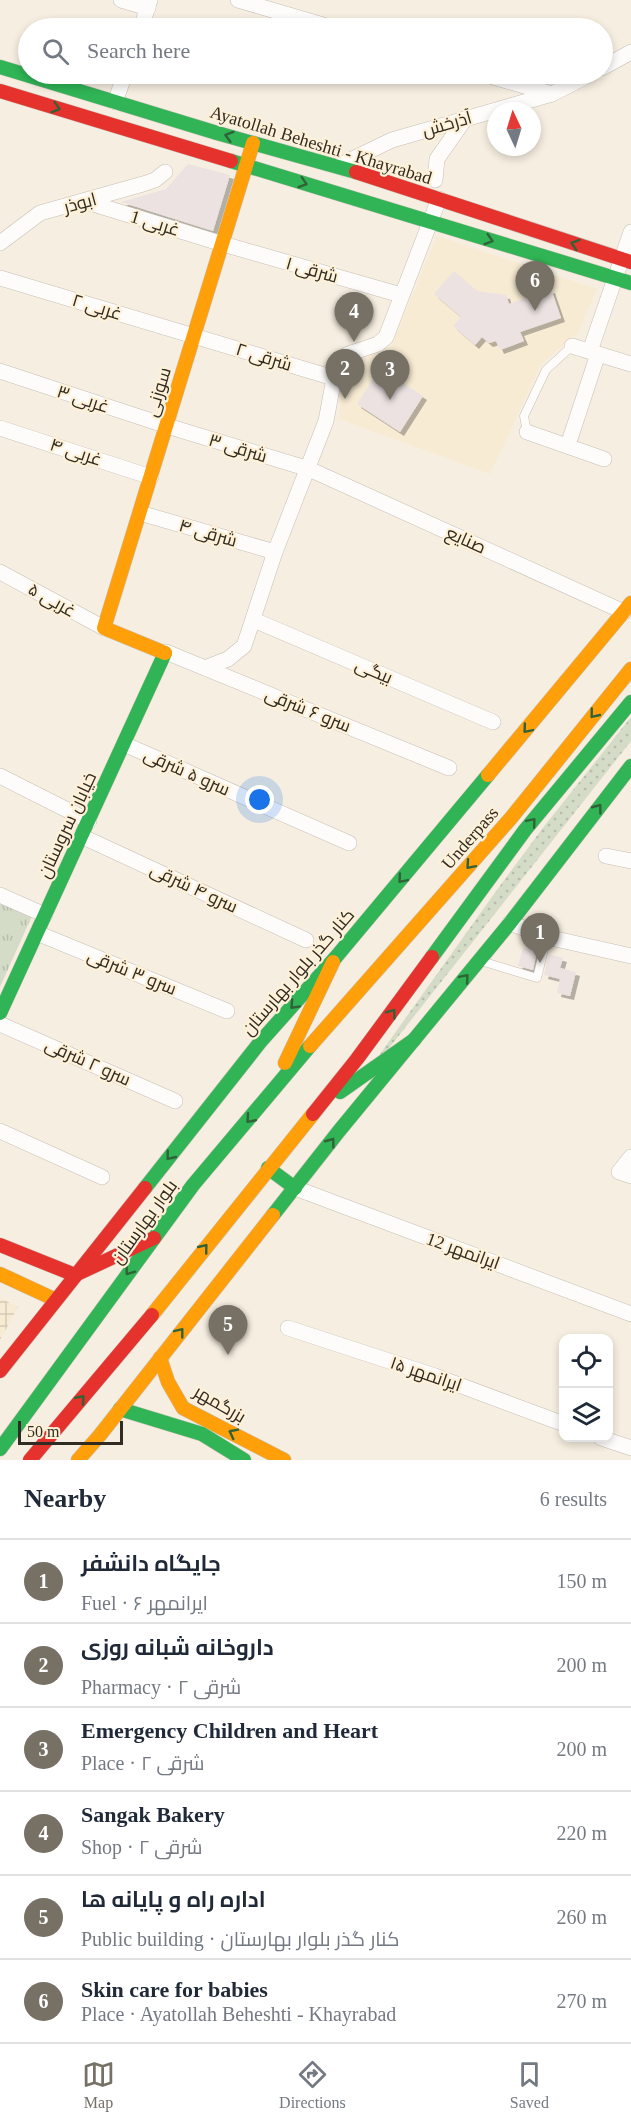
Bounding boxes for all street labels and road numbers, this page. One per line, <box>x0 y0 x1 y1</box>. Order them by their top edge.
street label: Ayatollah Beheshti - Khayrabad <box>208 102 434 188</box>
street label: آذرخش <box>420 107 475 142</box>
street label: ابوذر <box>60 189 99 218</box>
street label: غربی 1 <box>128 206 182 241</box>
street label: شرقی ۱ <box>283 253 340 288</box>
street label: غربی ۲ <box>70 290 124 325</box>
street label: شرقی ۲ <box>233 339 294 376</box>
street label: سوزنی <box>141 365 176 419</box>
street label: غربی ۳ <box>54 381 112 418</box>
street label: شرقی ۳ <box>206 430 270 467</box>
street label: غربی ۴ <box>47 434 104 471</box>
street label: شرقی ۴ <box>176 515 239 552</box>
street label: صنایع <box>442 522 489 559</box>
street label: غربی ۵ <box>24 579 79 622</box>
street label: بیگی <box>352 654 396 689</box>
street label: سرو ۶ شرقی <box>262 684 354 737</box>
street label: سرو ۵ شرقی <box>141 744 233 801</box>
street label: خیابان سروستان <box>34 769 101 882</box>
street label: Underpass <box>438 803 502 873</box>
street label: سرو ۴ شرقی <box>147 859 241 918</box>
street label: کنار گذر بلوار بهارستان <box>238 905 359 1040</box>
street label: سرو ۳ شرقی <box>84 945 179 1000</box>
street label: سرو ۲ شرقی <box>42 1034 134 1091</box>
street label: بلوار بهارستان <box>107 1176 182 1269</box>
street label: ایرانمهر 12 <box>423 1228 502 1274</box>
street label: ایرانمهر ۱۵ <box>387 1352 464 1396</box>
street label: بزرگمهر <box>189 1381 249 1428</box>

